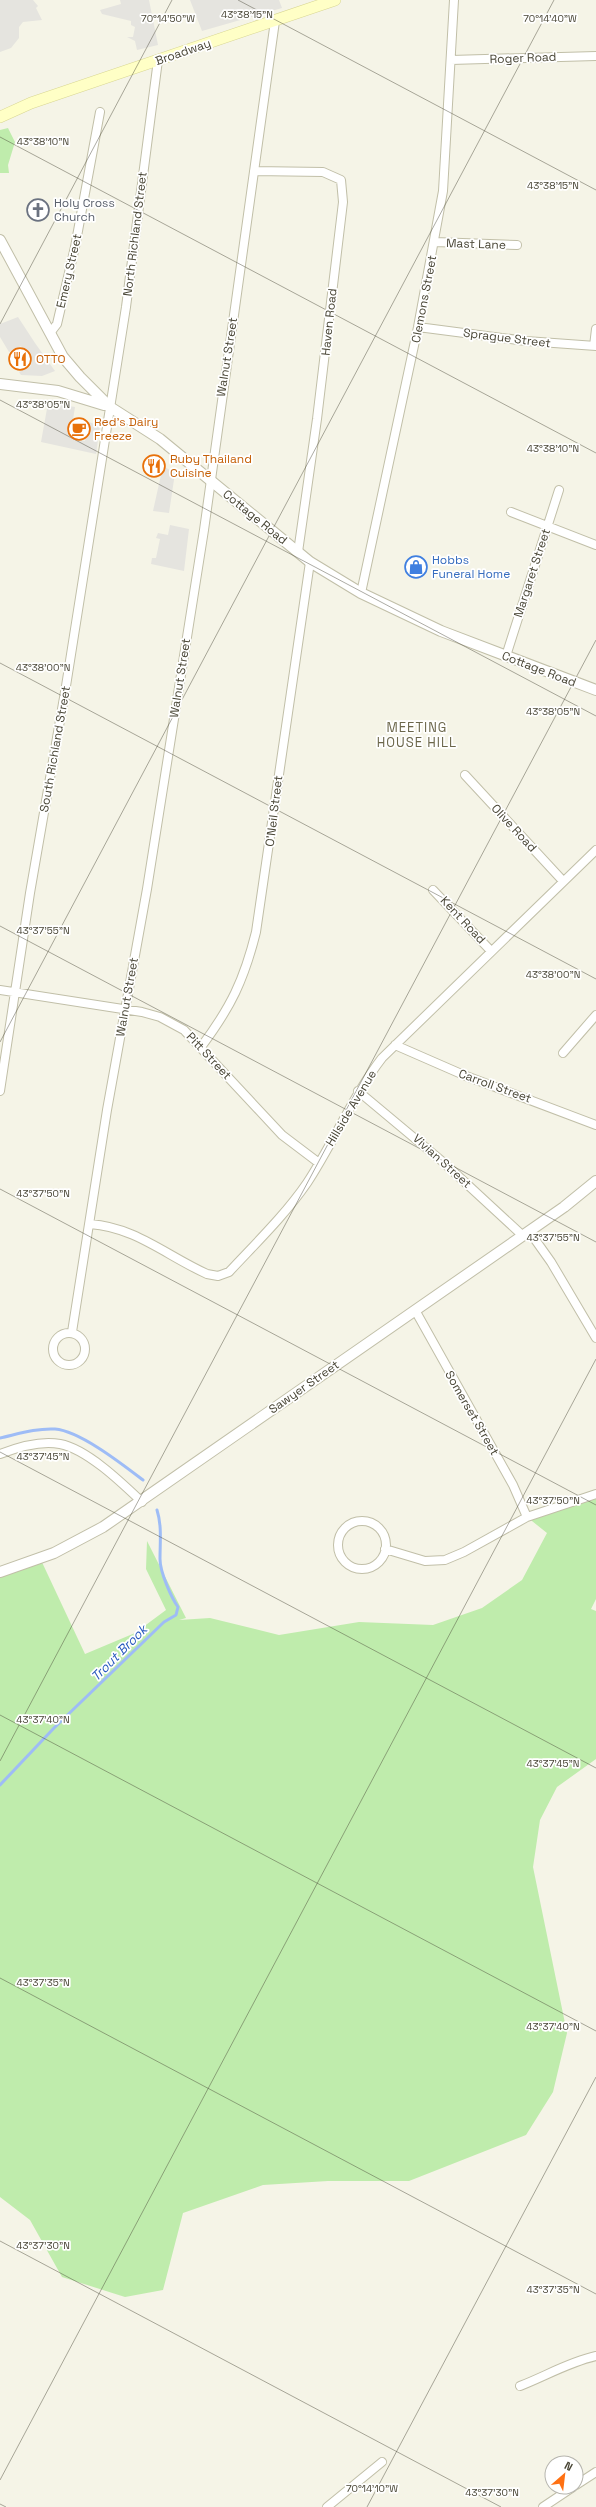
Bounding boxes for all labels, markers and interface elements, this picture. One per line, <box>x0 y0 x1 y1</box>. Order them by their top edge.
text: 43°38'15"N <box>221 8 273 21</box>
text: 70°14'50"W <box>141 12 195 25</box>
text: 70°14'40"W <box>523 12 577 25</box>
street label: Broadway <box>153 35 213 69</box>
street label: Roger Road <box>489 49 557 67</box>
text: 43°38'10"N <box>17 135 69 148</box>
street label: North Richland Street <box>119 171 151 297</box>
text: 43°38'15"N <box>527 179 579 192</box>
place label: Holy Cross Church <box>54 195 115 225</box>
church icon: Holy Cross Church <box>25 197 51 223</box>
street label: Emery Street <box>53 232 85 310</box>
street label: Mast Lane <box>446 235 506 253</box>
street label: Clemons Street <box>408 254 440 344</box>
street label: Haven Road <box>318 288 340 356</box>
street label: Walnut Street <box>213 316 241 398</box>
street label: Sprague Street <box>462 325 552 351</box>
restaurant icon: OTTO <box>7 346 33 372</box>
place label: OTTO <box>36 351 65 367</box>
text: 43°38'05"N <box>16 398 70 411</box>
place label: Red's Dairy Freeze <box>94 414 158 444</box>
cafe icon: Red's Dairy Freeze <box>66 416 92 442</box>
text: 43°38'10"N <box>527 442 579 455</box>
place label: Ruby Thailand Cuisine <box>170 451 252 481</box>
restaurant icon: Ruby Thailand Cuisine <box>141 453 167 479</box>
street label: Cottage Road <box>219 486 291 548</box>
street label: Margaret Street <box>510 526 554 620</box>
place label: Hobbs Funeral Home <box>432 552 510 582</box>
shop icon: Hobbs Funeral Home <box>403 554 429 580</box>
street label: Walnut Street <box>166 637 194 719</box>
street label: Cottage Road <box>499 647 579 691</box>
text: 43°38'00"N <box>16 661 70 674</box>
street label: South Richland Street <box>36 685 74 813</box>
text: 43°38'05"N <box>526 705 580 718</box>
district label: MEETING HOUSE HILL <box>377 719 457 751</box>
street label: O'Neil Street <box>262 774 286 848</box>
street label: Olive Road <box>488 801 540 855</box>
street label: Kent Road <box>437 893 489 947</box>
text: 43°37'55"N <box>16 924 70 937</box>
street label: Walnut Street <box>112 956 142 1038</box>
text: 43°38'00"N <box>526 968 580 981</box>
street label: Pitt Street <box>183 1029 235 1083</box>
street label: Carroll Street <box>456 1065 534 1107</box>
street label: Hillside Avenue <box>322 1067 380 1149</box>
street label: Vivian Street <box>409 1130 475 1192</box>
text: 43°37'50"N <box>16 1187 70 1200</box>
text: 43°37'55"N <box>526 1231 580 1244</box>
street label: Sawyer Street <box>266 1357 342 1417</box>
street label: Somerset Street <box>441 1368 503 1458</box>
text: 43°37'45"N <box>17 1450 70 1463</box>
text: 43°37'50"N <box>526 1494 580 1507</box>
water label: Trout Brook <box>87 1620 152 1685</box>
text: 43°37'40"N <box>16 1713 70 1726</box>
text: 43°37'45"N <box>527 1757 580 1770</box>
text: 43°37'35"N <box>16 1976 70 1989</box>
text: 43°37'40"N <box>526 2020 580 2033</box>
text: 43°37'30"N <box>16 2239 70 2252</box>
text: 43°37'35"N <box>526 2283 580 2296</box>
north arrow <box>544 2455 584 2495</box>
text: N <box>562 2458 575 2474</box>
text: 70°14'10"W <box>346 2482 398 2495</box>
text: 43°37'30"N <box>465 2486 519 2499</box>

